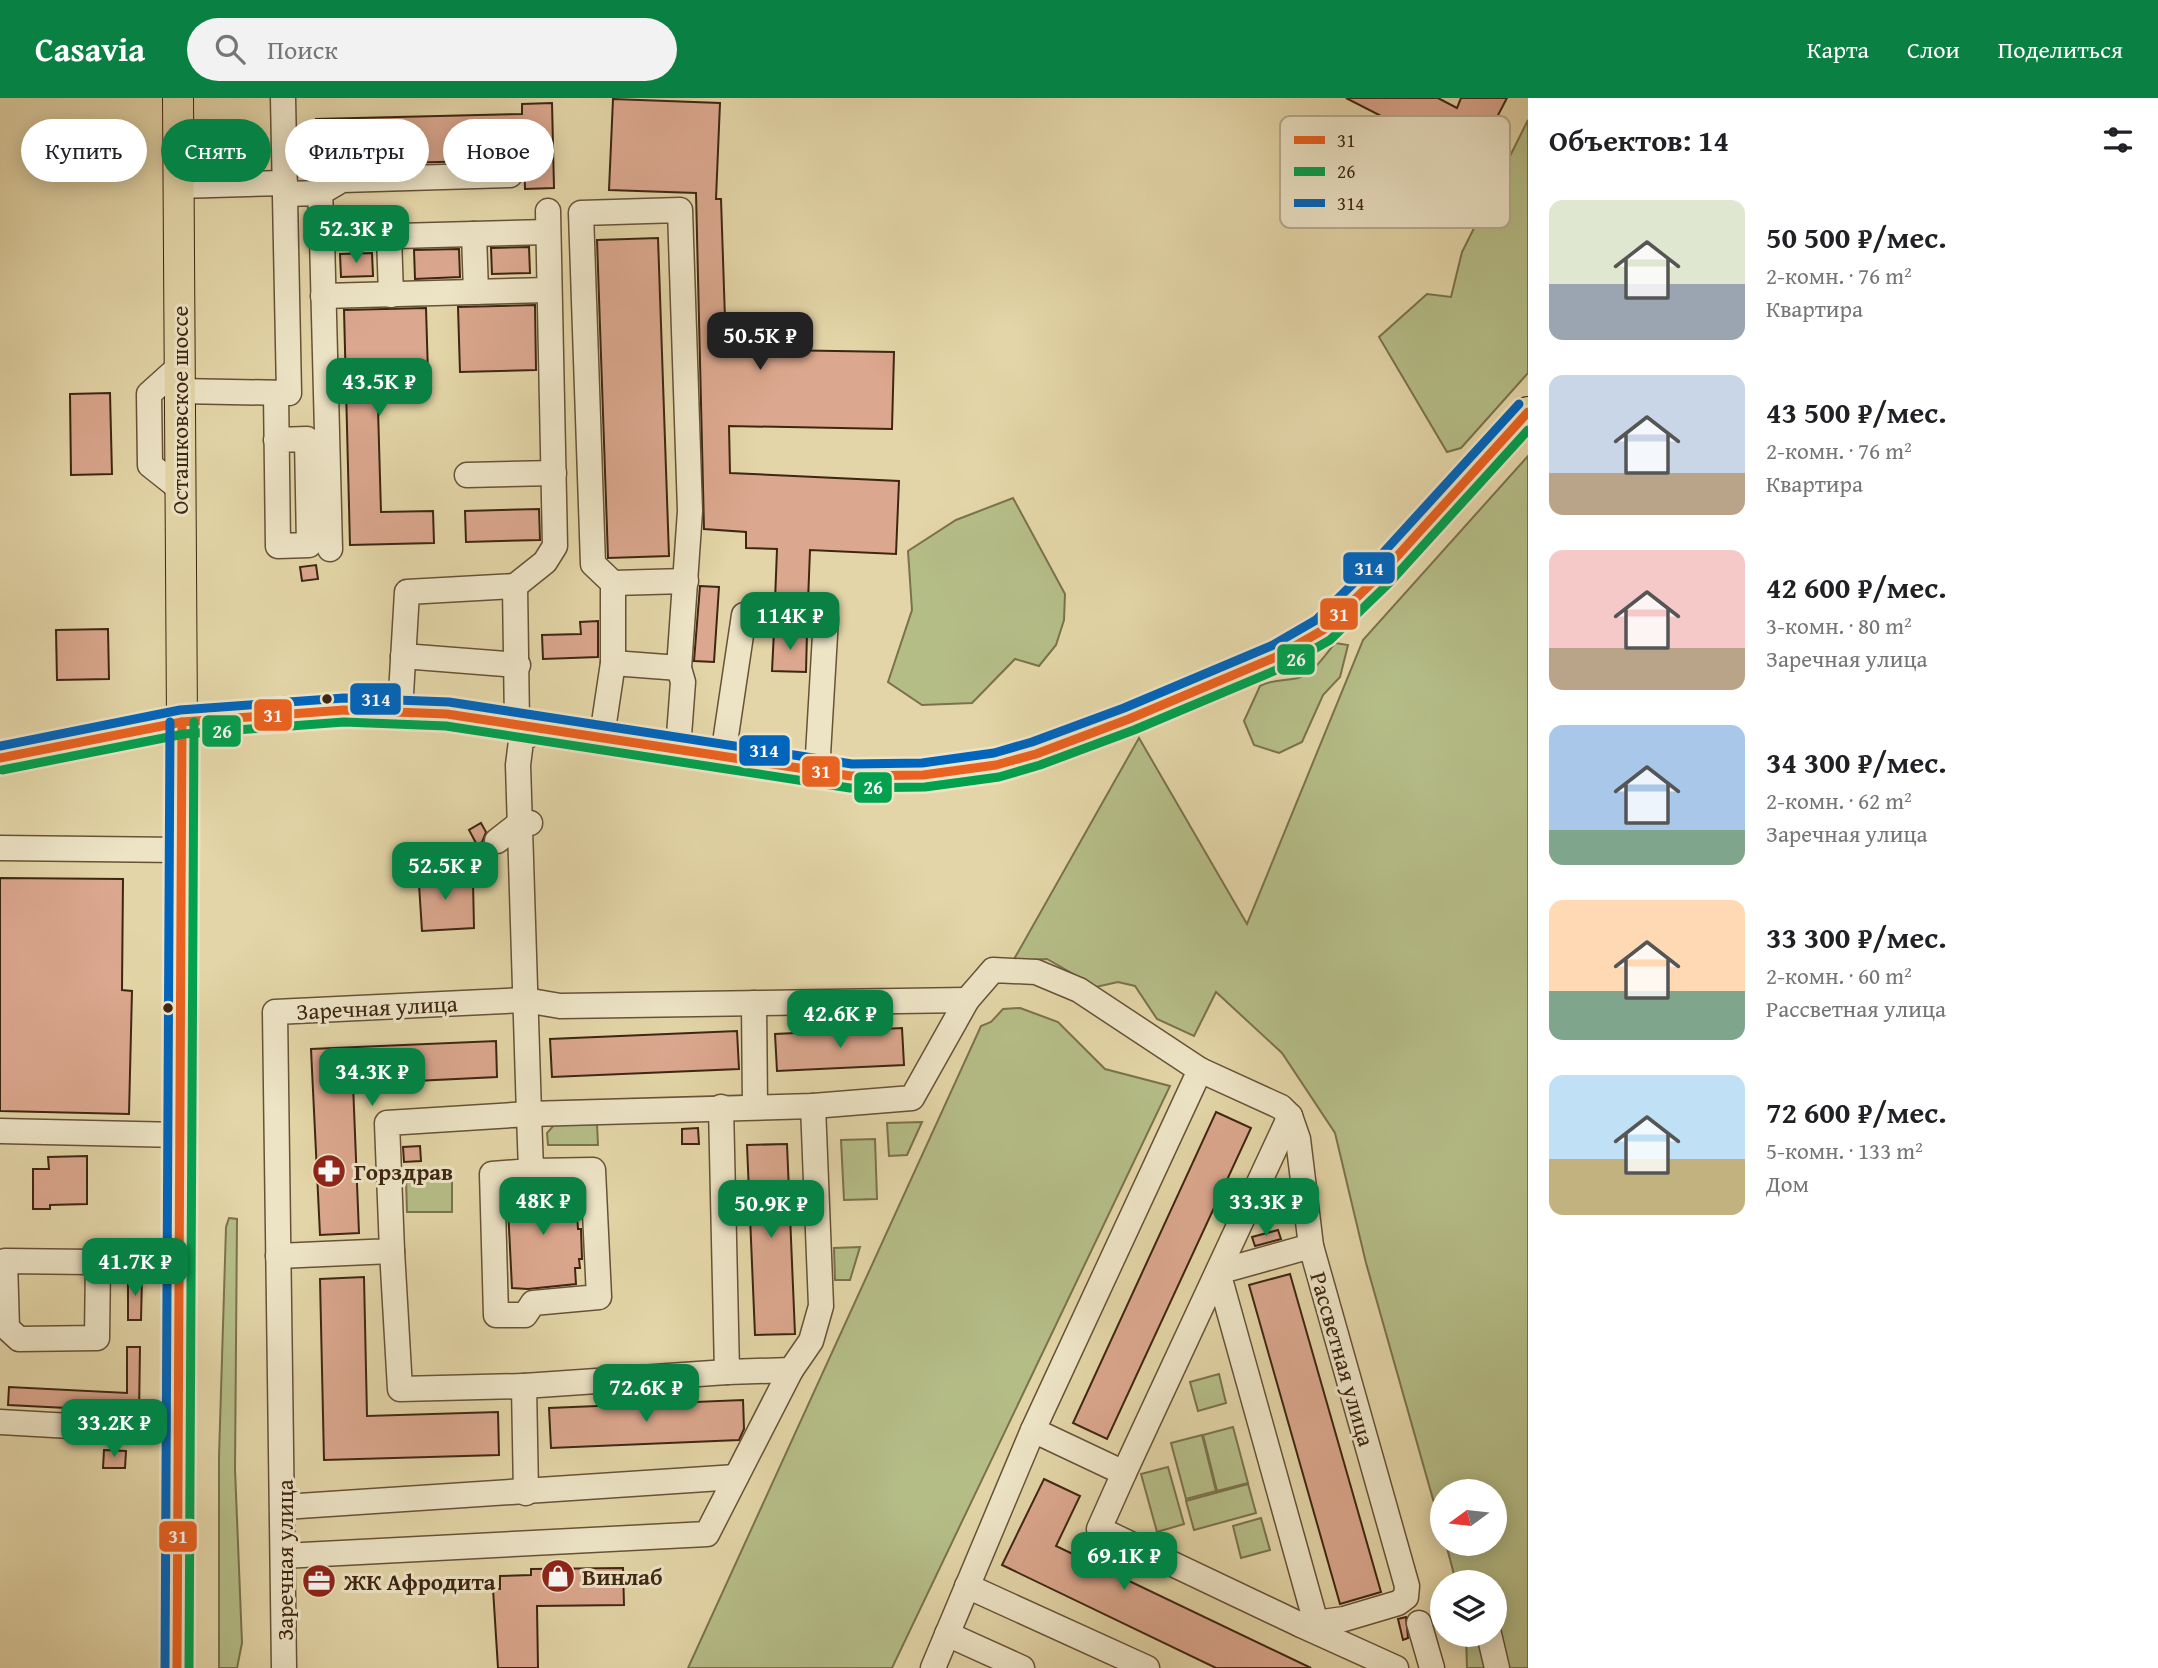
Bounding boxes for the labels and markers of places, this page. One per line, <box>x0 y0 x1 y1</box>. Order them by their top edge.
pin: 52.3K ₽ <box>291 206 421 265</box>
pin: 50.5K ₽ <box>695 313 825 372</box>
pin: 43.5K ₽ <box>314 358 444 418</box>
pin: 114K ₽ <box>733 592 847 652</box>
unlabelled marker <box>320 692 334 706</box>
pin: 52.5K ₽ <box>380 842 510 902</box>
pin: 42.6K ₽ <box>775 990 905 1050</box>
unlabelled marker <box>161 1001 175 1015</box>
pin: 34.3K ₽ <box>307 1048 437 1108</box>
pharmacy icon: Горздрав <box>310 1152 348 1190</box>
place label: Горздрав <box>354 1155 453 1188</box>
pin: 48K ₽ <box>494 1178 592 1237</box>
pin: 33.3K ₽ <box>1201 1178 1331 1238</box>
pin: 50.9K ₽ <box>706 1180 836 1240</box>
pin: 41.7K ₽ <box>70 1238 200 1298</box>
pin: 72.6K ₽ <box>581 1364 711 1424</box>
pin: 33.2K ₽ <box>49 1400 179 1459</box>
pin: 69.1K ₽ <box>1059 1532 1189 1592</box>
shop icon: Винлаб <box>539 1557 577 1595</box>
place label: Винлаб <box>582 1560 663 1593</box>
office icon: ЖК Афродита <box>300 1562 338 1600</box>
place label: ЖК Афродита <box>343 1565 496 1598</box>

